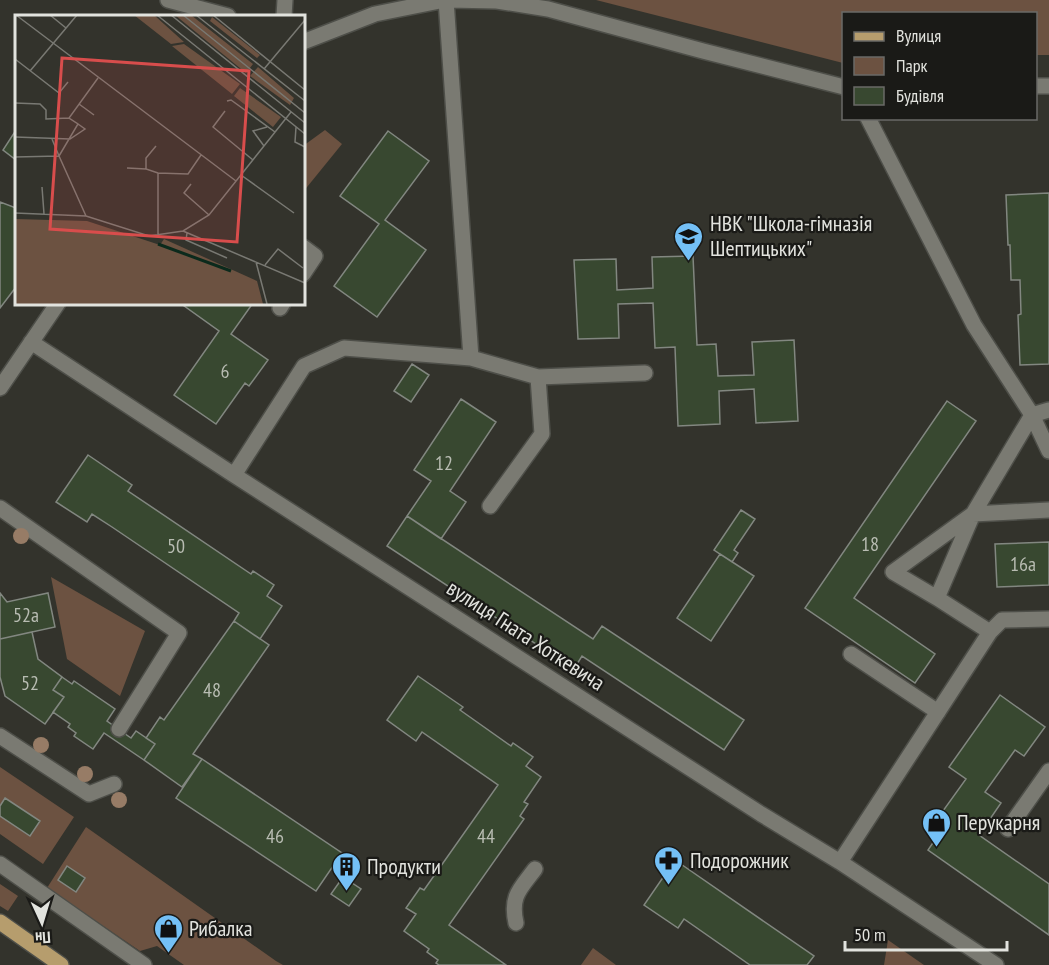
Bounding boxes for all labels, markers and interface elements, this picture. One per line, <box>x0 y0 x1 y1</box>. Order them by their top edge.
legend <box>842 12 1037 120</box>
inset map <box>15 15 304 304</box>
text: Вулиця <box>896 24 941 47</box>
text: Парк <box>896 54 927 77</box>
text: Будівля <box>896 84 944 107</box>
place label: НВК "Школа-гімназія Шептицьких" <box>710 209 872 262</box>
school or university icon: НВК "Школа-гімназія Шептицьких" <box>673 220 705 262</box>
house number: 6 <box>221 358 230 384</box>
house number: 12 <box>435 450 453 476</box>
house number: 18 <box>861 531 879 557</box>
house number: 50 <box>167 533 185 559</box>
house number: 16а <box>1010 551 1036 577</box>
street label: вулиця Гната Хоткевича <box>442 574 610 696</box>
house number: 52а <box>13 602 39 628</box>
house number: 52 <box>21 670 39 696</box>
house number: 48 <box>203 677 221 703</box>
shop icon: Перукарня <box>920 806 952 848</box>
place label: Перукарня <box>957 808 1040 836</box>
house number: 46 <box>266 823 284 849</box>
house number: 44 <box>477 823 495 849</box>
pharmacy icon: Подорожник <box>653 844 685 886</box>
place label: Подорожник <box>690 846 789 874</box>
building icon: Продукти <box>330 850 362 892</box>
place label: Продукти <box>367 852 441 880</box>
north arrow <box>12 893 72 953</box>
shop icon: Рибалка <box>152 912 184 954</box>
place label: Рибалка <box>189 914 253 942</box>
scale bar <box>845 914 1007 952</box>
text: 50 m <box>854 923 886 946</box>
text: Пн <box>35 927 51 948</box>

